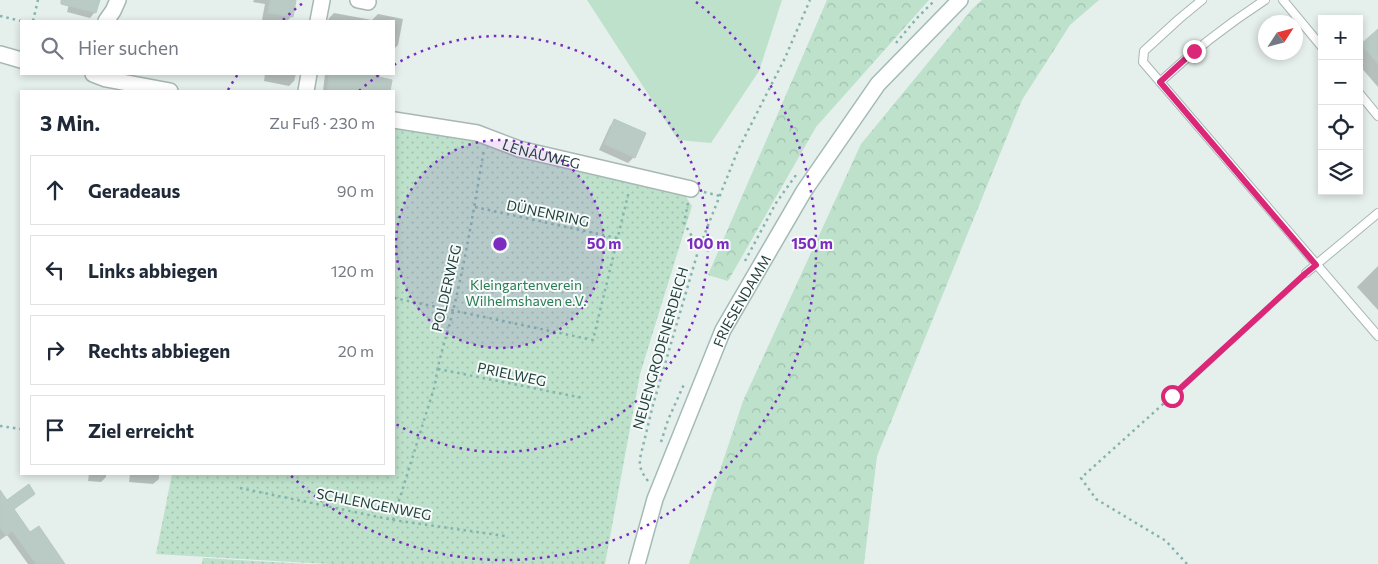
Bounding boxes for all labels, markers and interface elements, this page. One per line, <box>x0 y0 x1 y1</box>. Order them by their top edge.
north arrow <box>1258 15 1303 60</box>
map controls <box>1318 15 1363 195</box>
button: + <box>1318 15 1363 60</box>
search box <box>20 20 395 75</box>
icon: search <box>38 34 66 62</box>
text: Hier suchen <box>78 36 179 59</box>
route end <box>1183 40 1206 63</box>
button: − <box>1318 60 1363 105</box>
button: locate <box>1318 105 1363 150</box>
text: 3 Min. <box>40 110 100 135</box>
text: Zu Fuß · 230 m <box>269 113 375 132</box>
street label: LENAUWEG <box>500 135 582 171</box>
button: layers <box>1318 150 1363 195</box>
icon: ahead <box>41 176 69 204</box>
text: Geradeaus <box>88 179 180 202</box>
text: 90 m <box>337 181 374 200</box>
street label: DÜNENRING <box>505 196 591 230</box>
text: 50 m <box>587 234 621 252</box>
text: 100 m <box>687 234 729 252</box>
text: 150 m <box>791 234 833 252</box>
centre of rings <box>491 235 509 253</box>
street label: POLDERWEG <box>428 243 464 333</box>
street label: FRIESENDAMM <box>709 251 774 349</box>
icon: left <box>41 256 69 284</box>
text: Links abbiegen <box>88 259 218 282</box>
text: 120 m <box>331 261 374 280</box>
street label: NEUENGRODENERDEICH <box>629 265 691 431</box>
park label: Kleingartenverein Wilhelmshaven e.V. <box>465 276 587 309</box>
icon: right <box>41 336 69 364</box>
text: Rechts abbiegen <box>88 339 230 362</box>
text: 20 m <box>338 341 374 360</box>
street label: PRIELWEG <box>476 358 548 390</box>
route start <box>1161 385 1184 408</box>
icon: arrive <box>41 416 69 444</box>
text: Ziel erreicht <box>88 419 194 442</box>
street label: SCHLENGENWEG <box>315 484 433 524</box>

